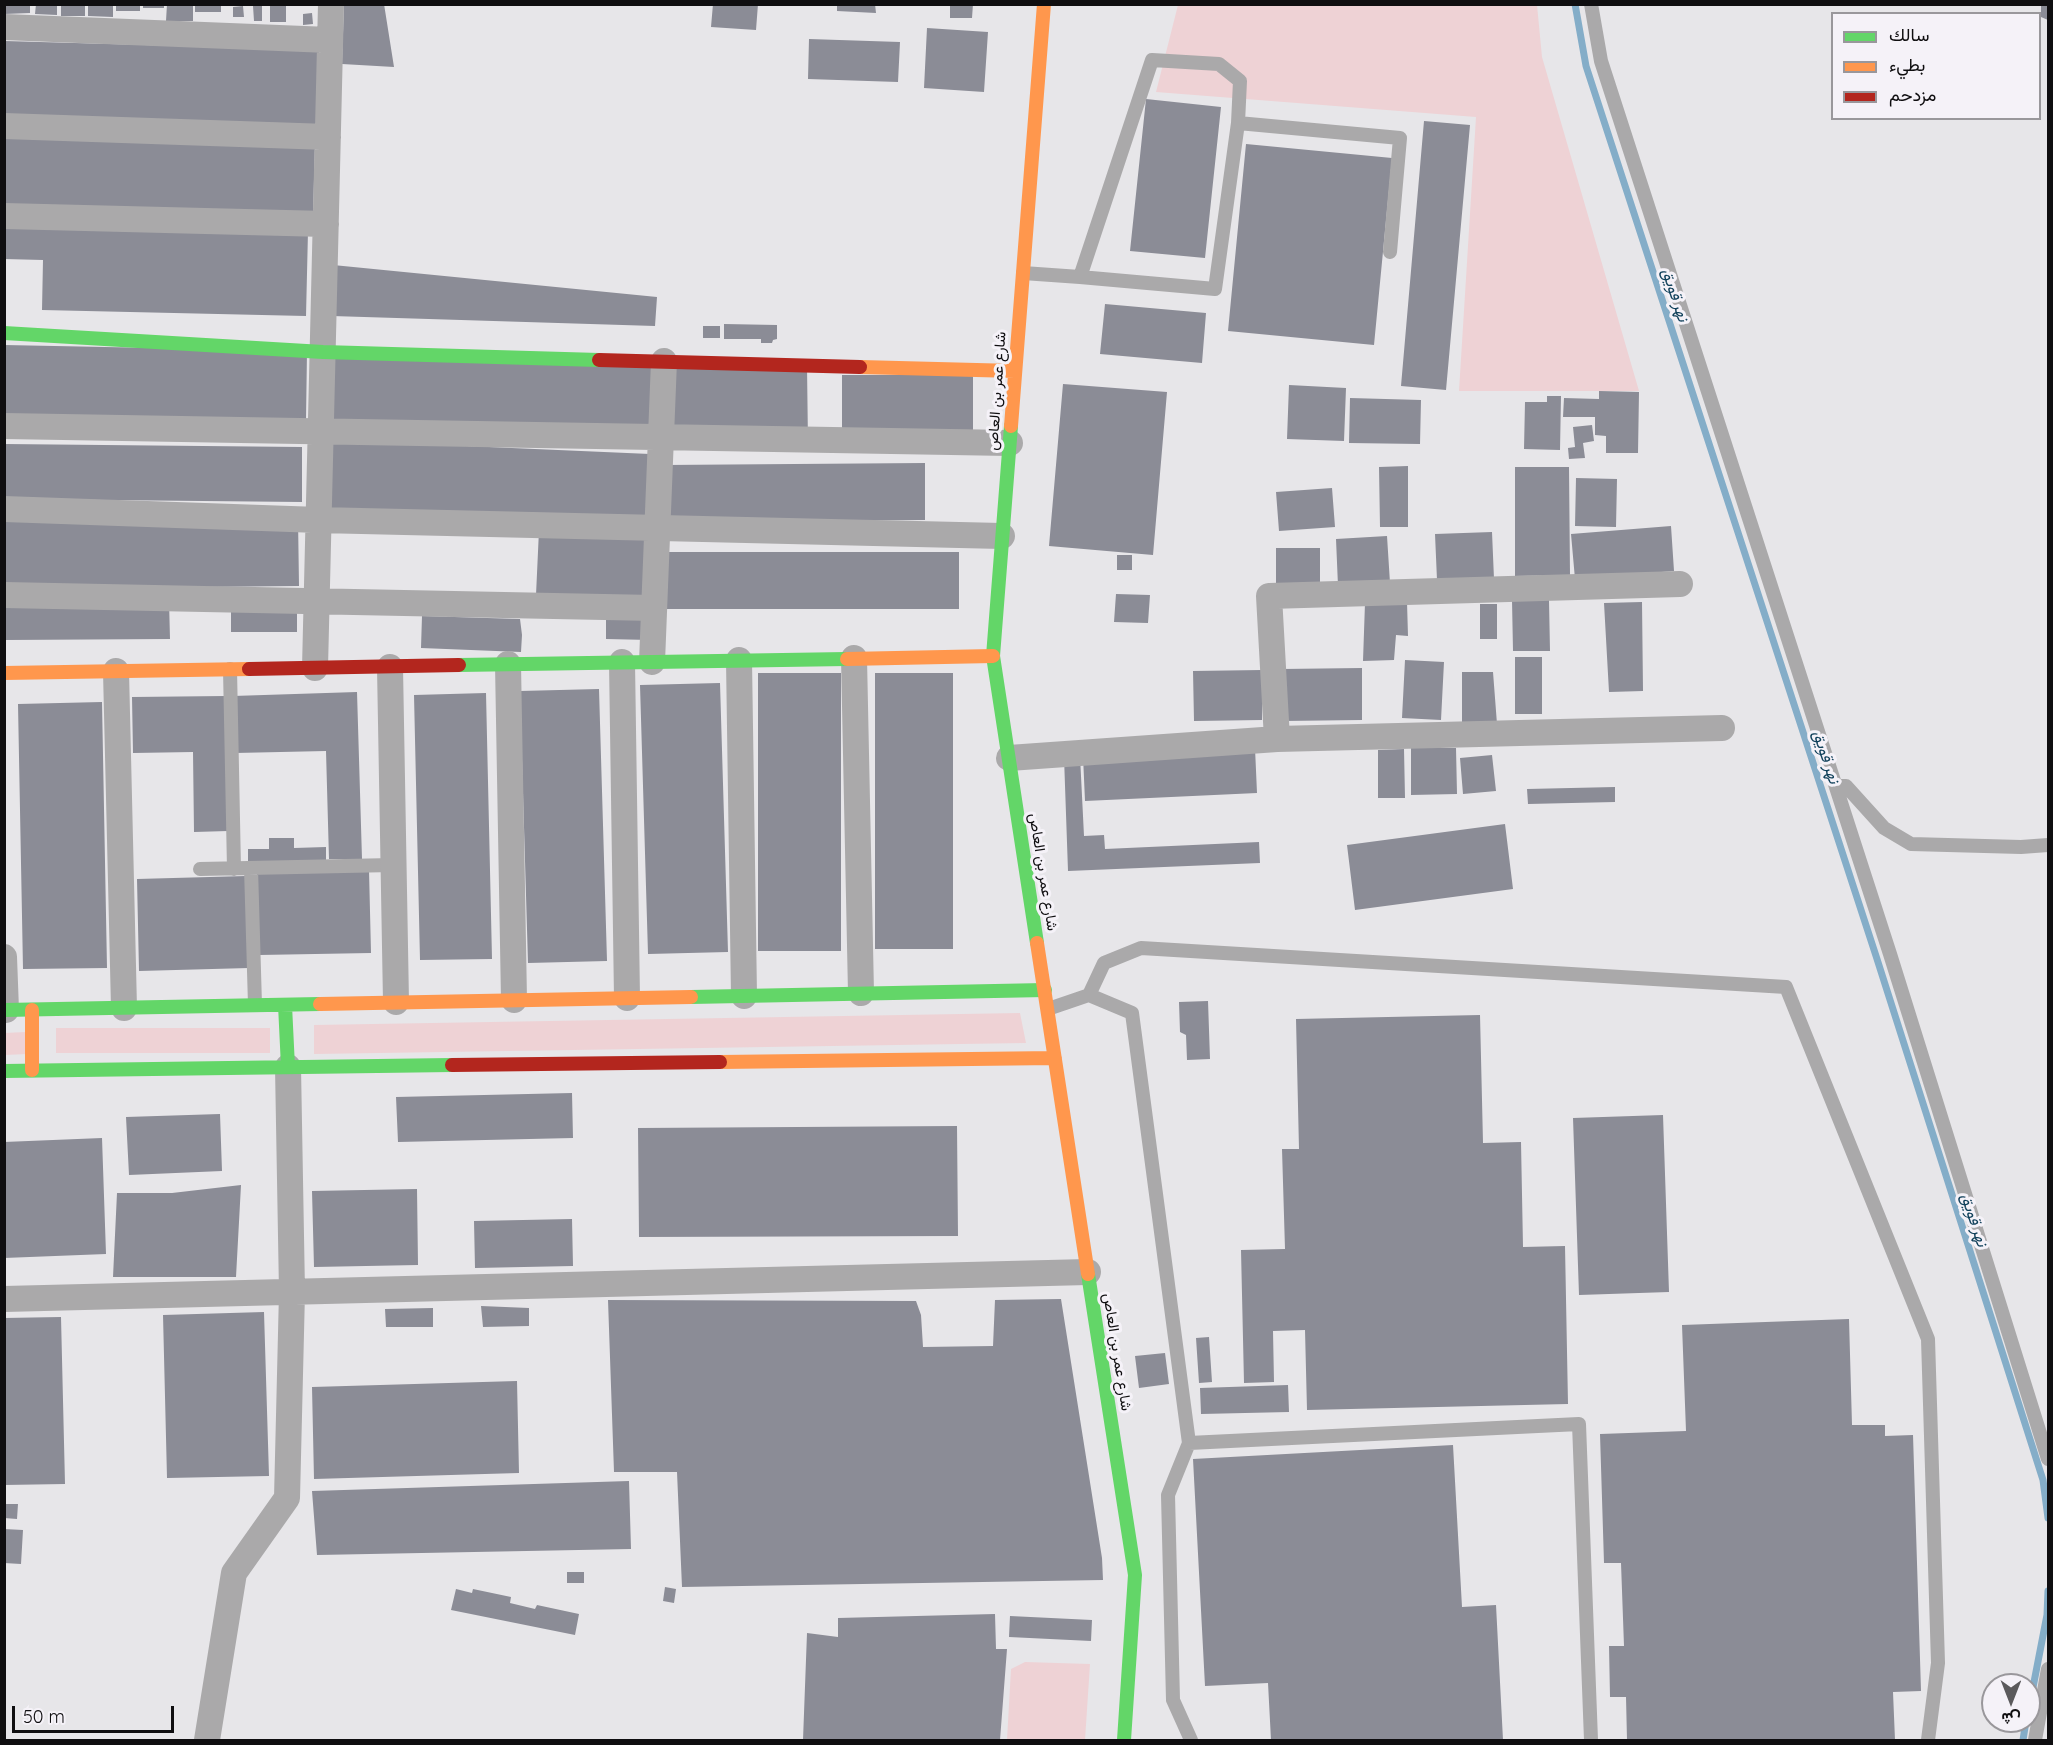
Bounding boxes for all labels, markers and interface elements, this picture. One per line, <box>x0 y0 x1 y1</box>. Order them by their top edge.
legend <box>1831 12 2041 120</box>
text: سالك <box>1889 23 1929 46</box>
text: بطيء <box>1889 53 1925 76</box>
text: مزدحم <box>1889 83 1936 106</box>
water label: نهر قويق <box>1657 266 1693 324</box>
street label: شارع عمر بن العاص <box>984 331 1010 451</box>
water label: نهر قويق <box>1808 728 1844 786</box>
street label: شارع عمر بن العاص <box>1025 812 1061 932</box>
water label: نهر قويق <box>1956 1191 1992 1249</box>
street label: شارع عمر بن العاص <box>1099 1292 1135 1412</box>
north arrow <box>1981 1673 2041 1733</box>
scale bar <box>15 1694 177 1732</box>
text: 50 m <box>23 1705 65 1728</box>
text: ش <box>2001 1709 2021 1729</box>

